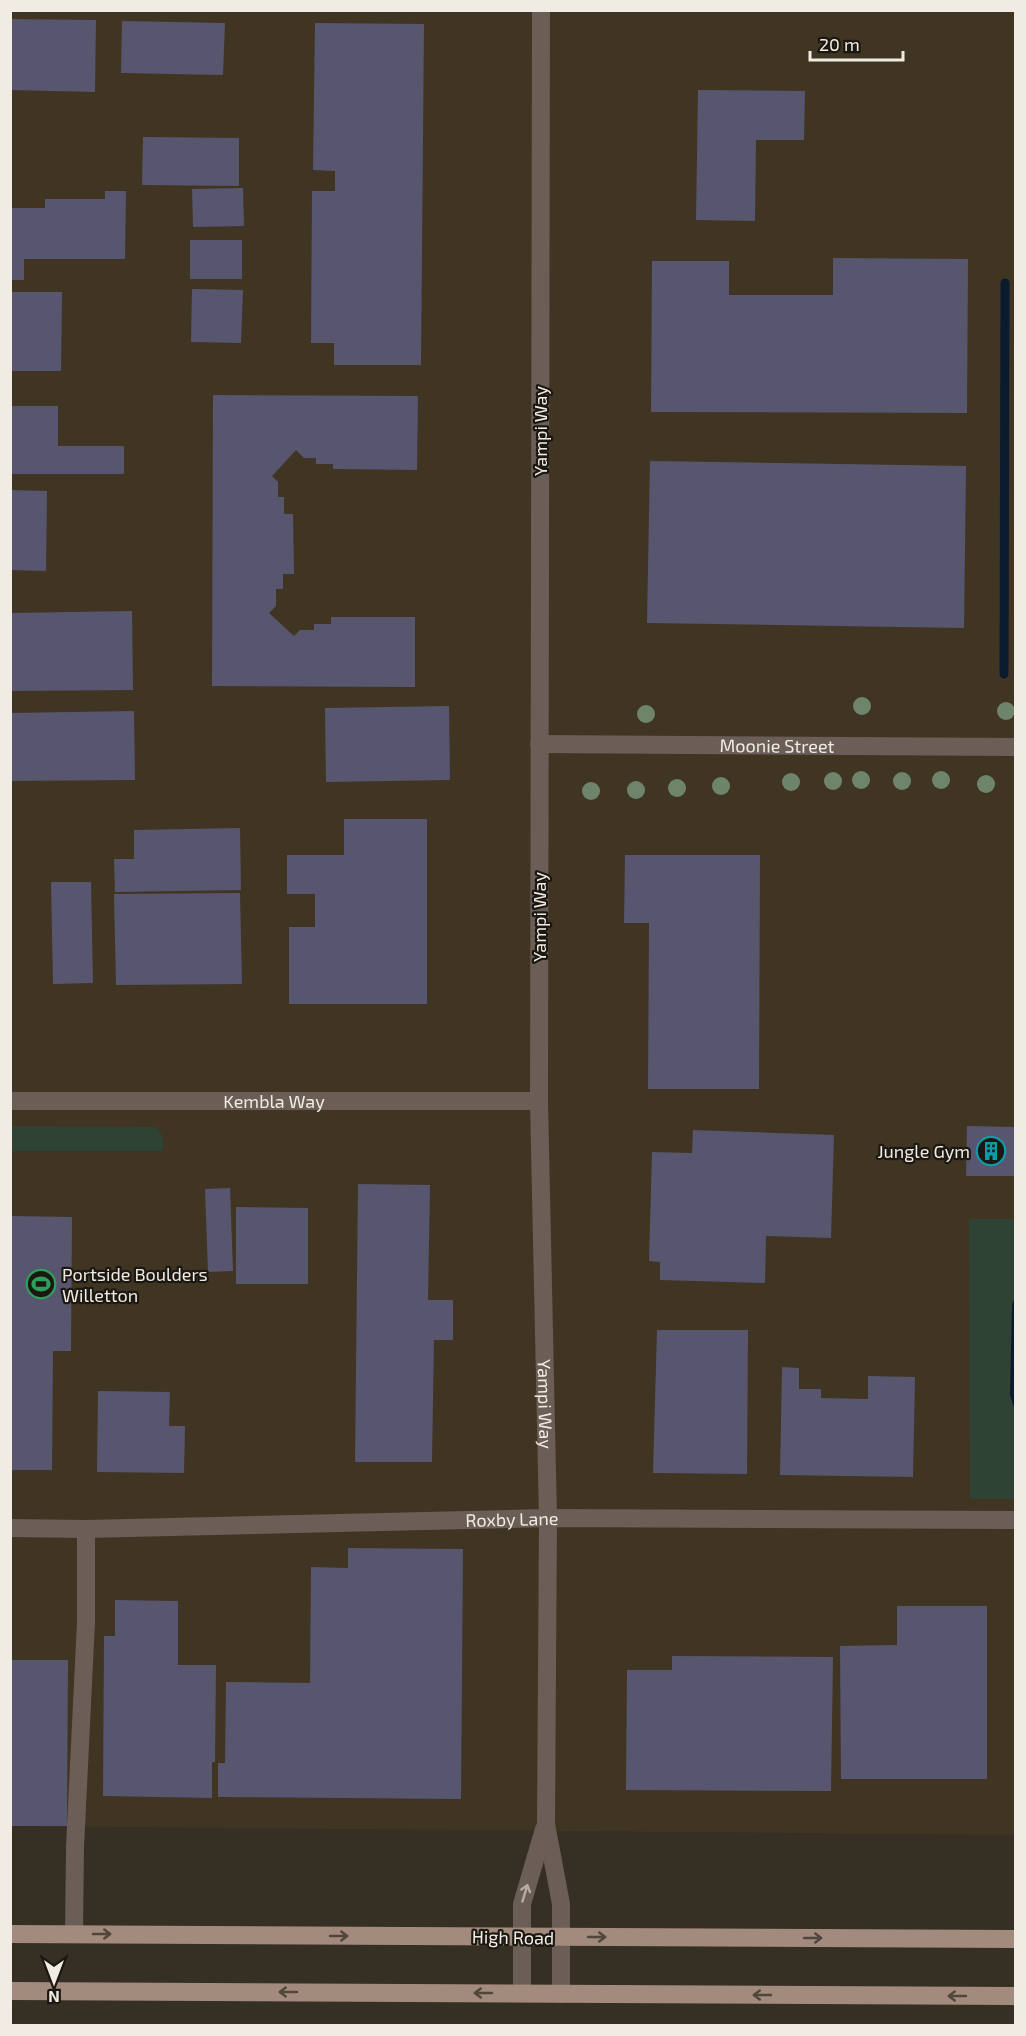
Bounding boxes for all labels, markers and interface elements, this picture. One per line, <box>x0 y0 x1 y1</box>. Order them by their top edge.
scale bar <box>810 24 903 62</box>
text: 20 m <box>819 33 860 55</box>
street label: Yampi Way <box>529 386 551 476</box>
street label: Moonie Street <box>719 734 835 757</box>
street label: Yampi Way <box>528 872 550 962</box>
street label: Kembla Way <box>223 1090 325 1112</box>
building icon: Jungle Gym <box>975 1135 1007 1167</box>
place label: Jungle Gym <box>877 1140 970 1162</box>
place label: Portside Boulders Willetton <box>62 1263 208 1306</box>
sports icon: Portside Boulders Willetton <box>25 1268 57 1300</box>
street label: Yampi Way <box>534 1359 558 1450</box>
street label: Roxby Lane <box>465 1507 559 1531</box>
one-way arrow <box>520 1884 531 1903</box>
street label: High Road <box>472 1925 554 1949</box>
one-way arrow <box>91 1928 111 1940</box>
one-way arrow <box>328 1930 348 1942</box>
one-way arrow <box>586 1932 606 1943</box>
one-way arrow <box>802 1933 822 1944</box>
north arrow <box>24 1952 84 2012</box>
one-way arrow <box>279 1986 299 1998</box>
one-way arrow <box>474 1987 494 1999</box>
text: N <box>48 1988 60 2007</box>
one-way arrow <box>753 1989 773 2001</box>
one-way arrow <box>948 1990 968 2002</box>

